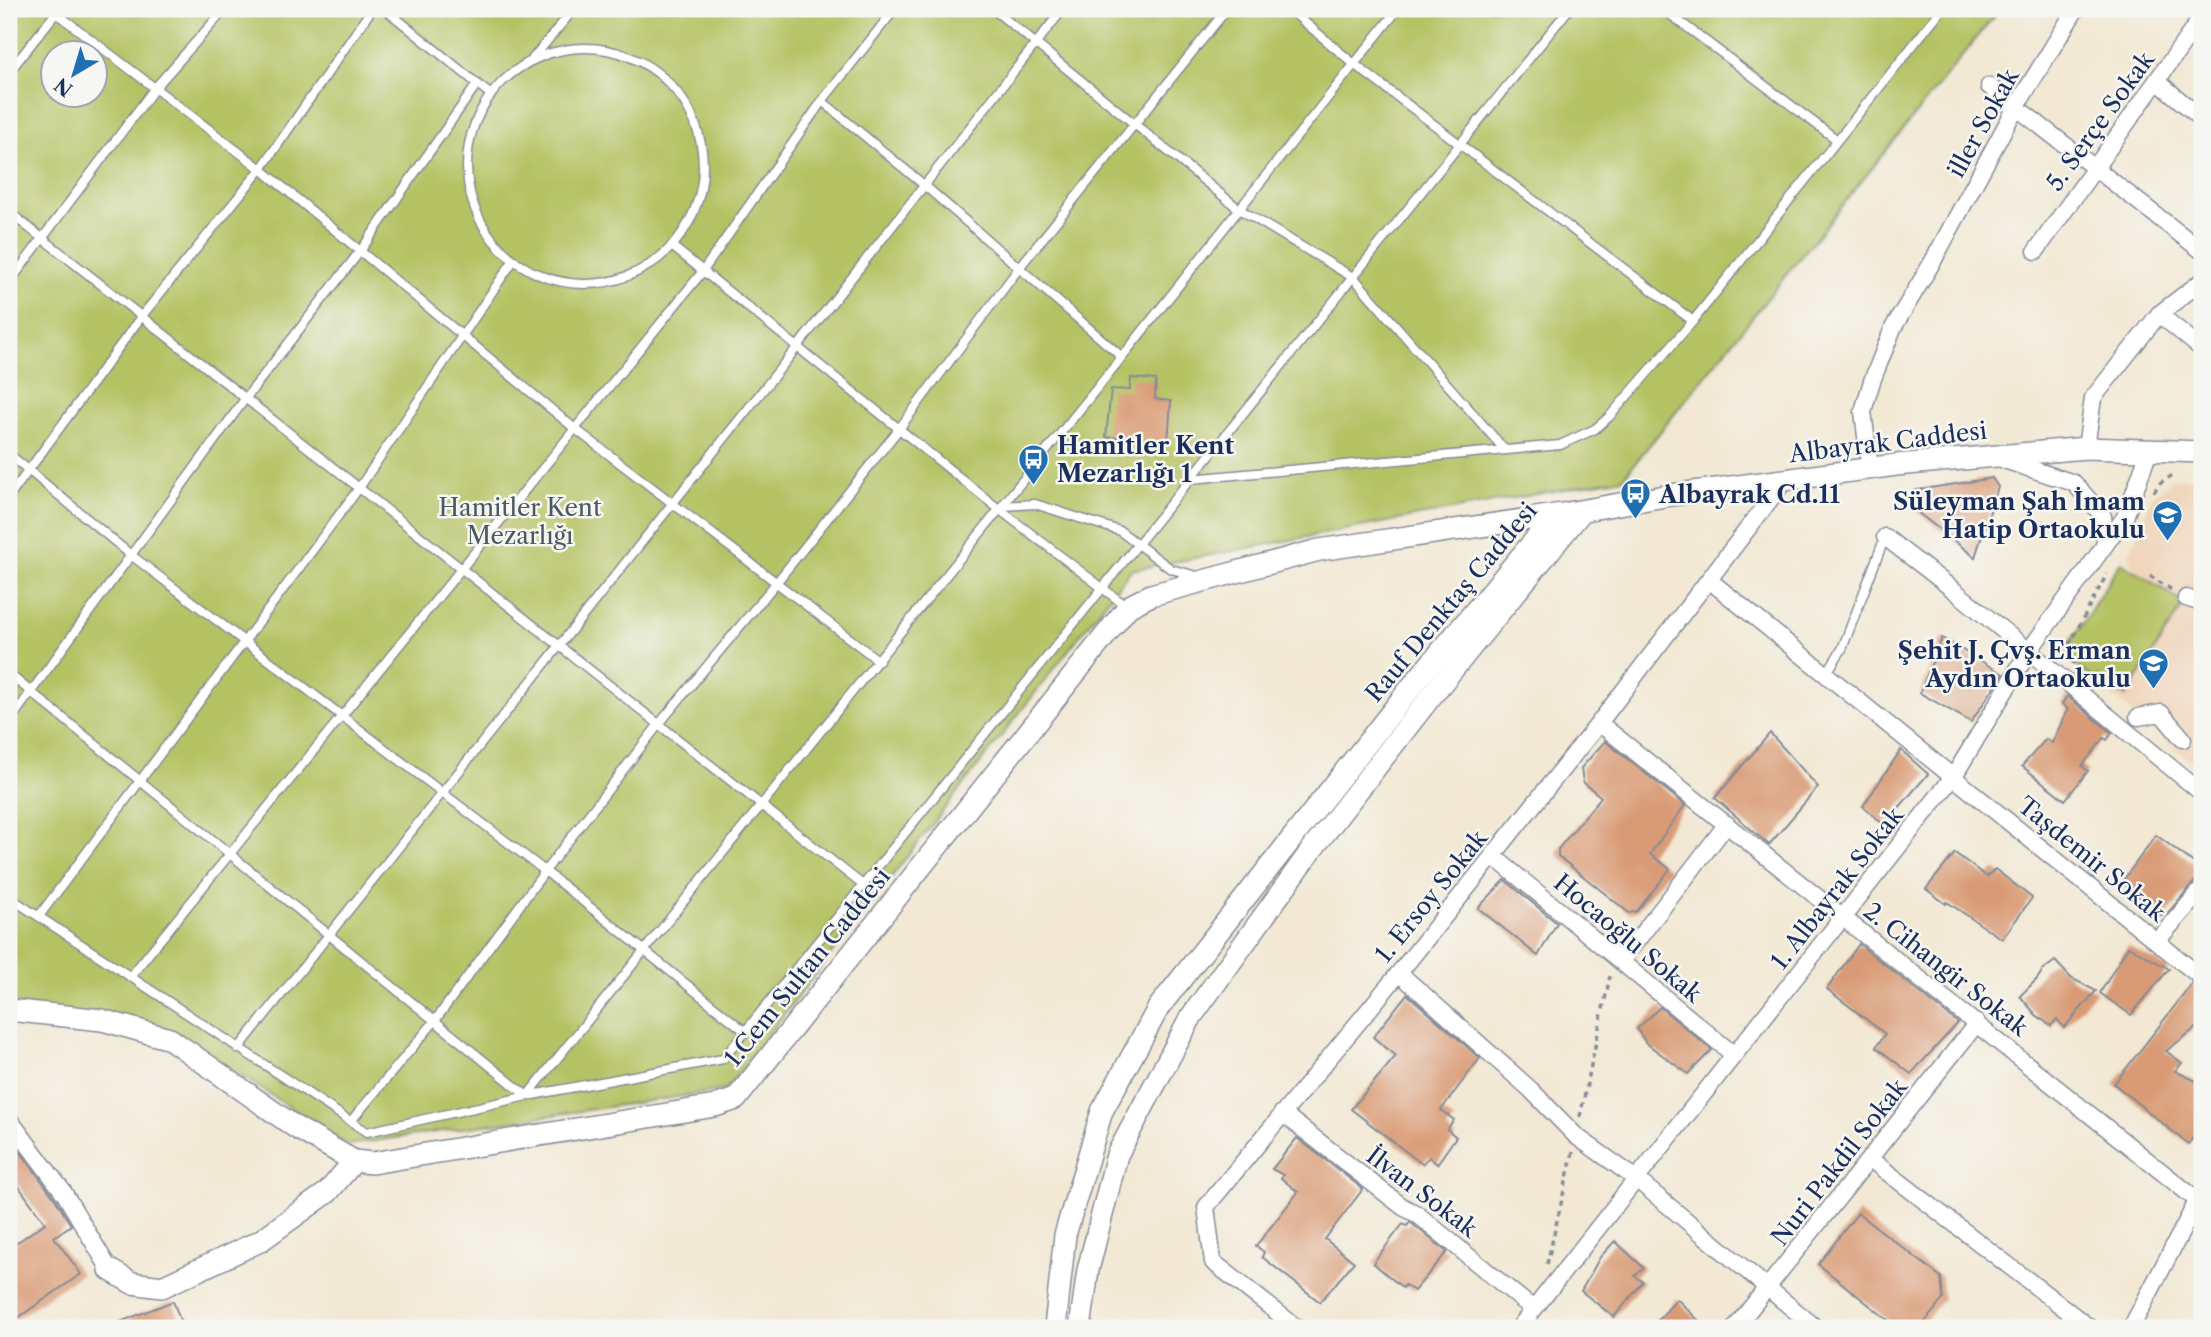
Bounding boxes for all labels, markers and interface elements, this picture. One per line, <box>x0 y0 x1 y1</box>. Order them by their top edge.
north arrow <box>38 38 108 108</box>
street label: 5. Serçe Sokak <box>2040 45 2161 196</box>
street label: iller Sokak <box>1941 62 2025 183</box>
text: N <box>50 73 77 101</box>
street label: Albayrak Caddesi <box>1787 415 1988 469</box>
place label: Hamitler Kent Mezarlığı 1 <box>1057 431 1234 488</box>
bus stop icon: Hamitler Kent Mezarlığı 1 <box>1017 442 1051 486</box>
bus stop icon: Albayrak Cd.11 <box>1619 477 1653 521</box>
place label: Albayrak Cd.11 <box>1658 480 1840 509</box>
place label: Süleyman Şah İmam Hatip Ortaokulu <box>1893 486 2145 544</box>
park label: Hamitler Kent Mezarlığı <box>439 493 602 550</box>
street label: Rauf Denktaş Caddesi <box>1359 496 1543 708</box>
school or university icon: Süleyman Şah İmam Hatip Ortaokulu <box>2151 498 2185 542</box>
place label: Şehit J. Çvş. Erman Aydın Ortaokulu <box>1898 636 2132 693</box>
school or university icon: Şehit J. Çvş. Erman Aydın Ortaokulu <box>2137 647 2171 691</box>
street label: Taşdemir Sokak <box>2012 791 2173 928</box>
street label: 1. Albayrak Sokak <box>1765 800 1910 975</box>
street label: 1. Ersoy Sokak <box>1369 823 1494 968</box>
street label: 1.Cem Sultan Caddesi <box>718 862 896 1072</box>
street label: Hocaoğlu Sokak <box>1548 868 1709 1009</box>
street label: 2. Cihangir Sokak <box>1858 896 2035 1043</box>
street label: Nuri Pakdil Sokak <box>1765 1072 1914 1251</box>
street label: İlvan Sokak <box>1361 1140 1485 1244</box>

